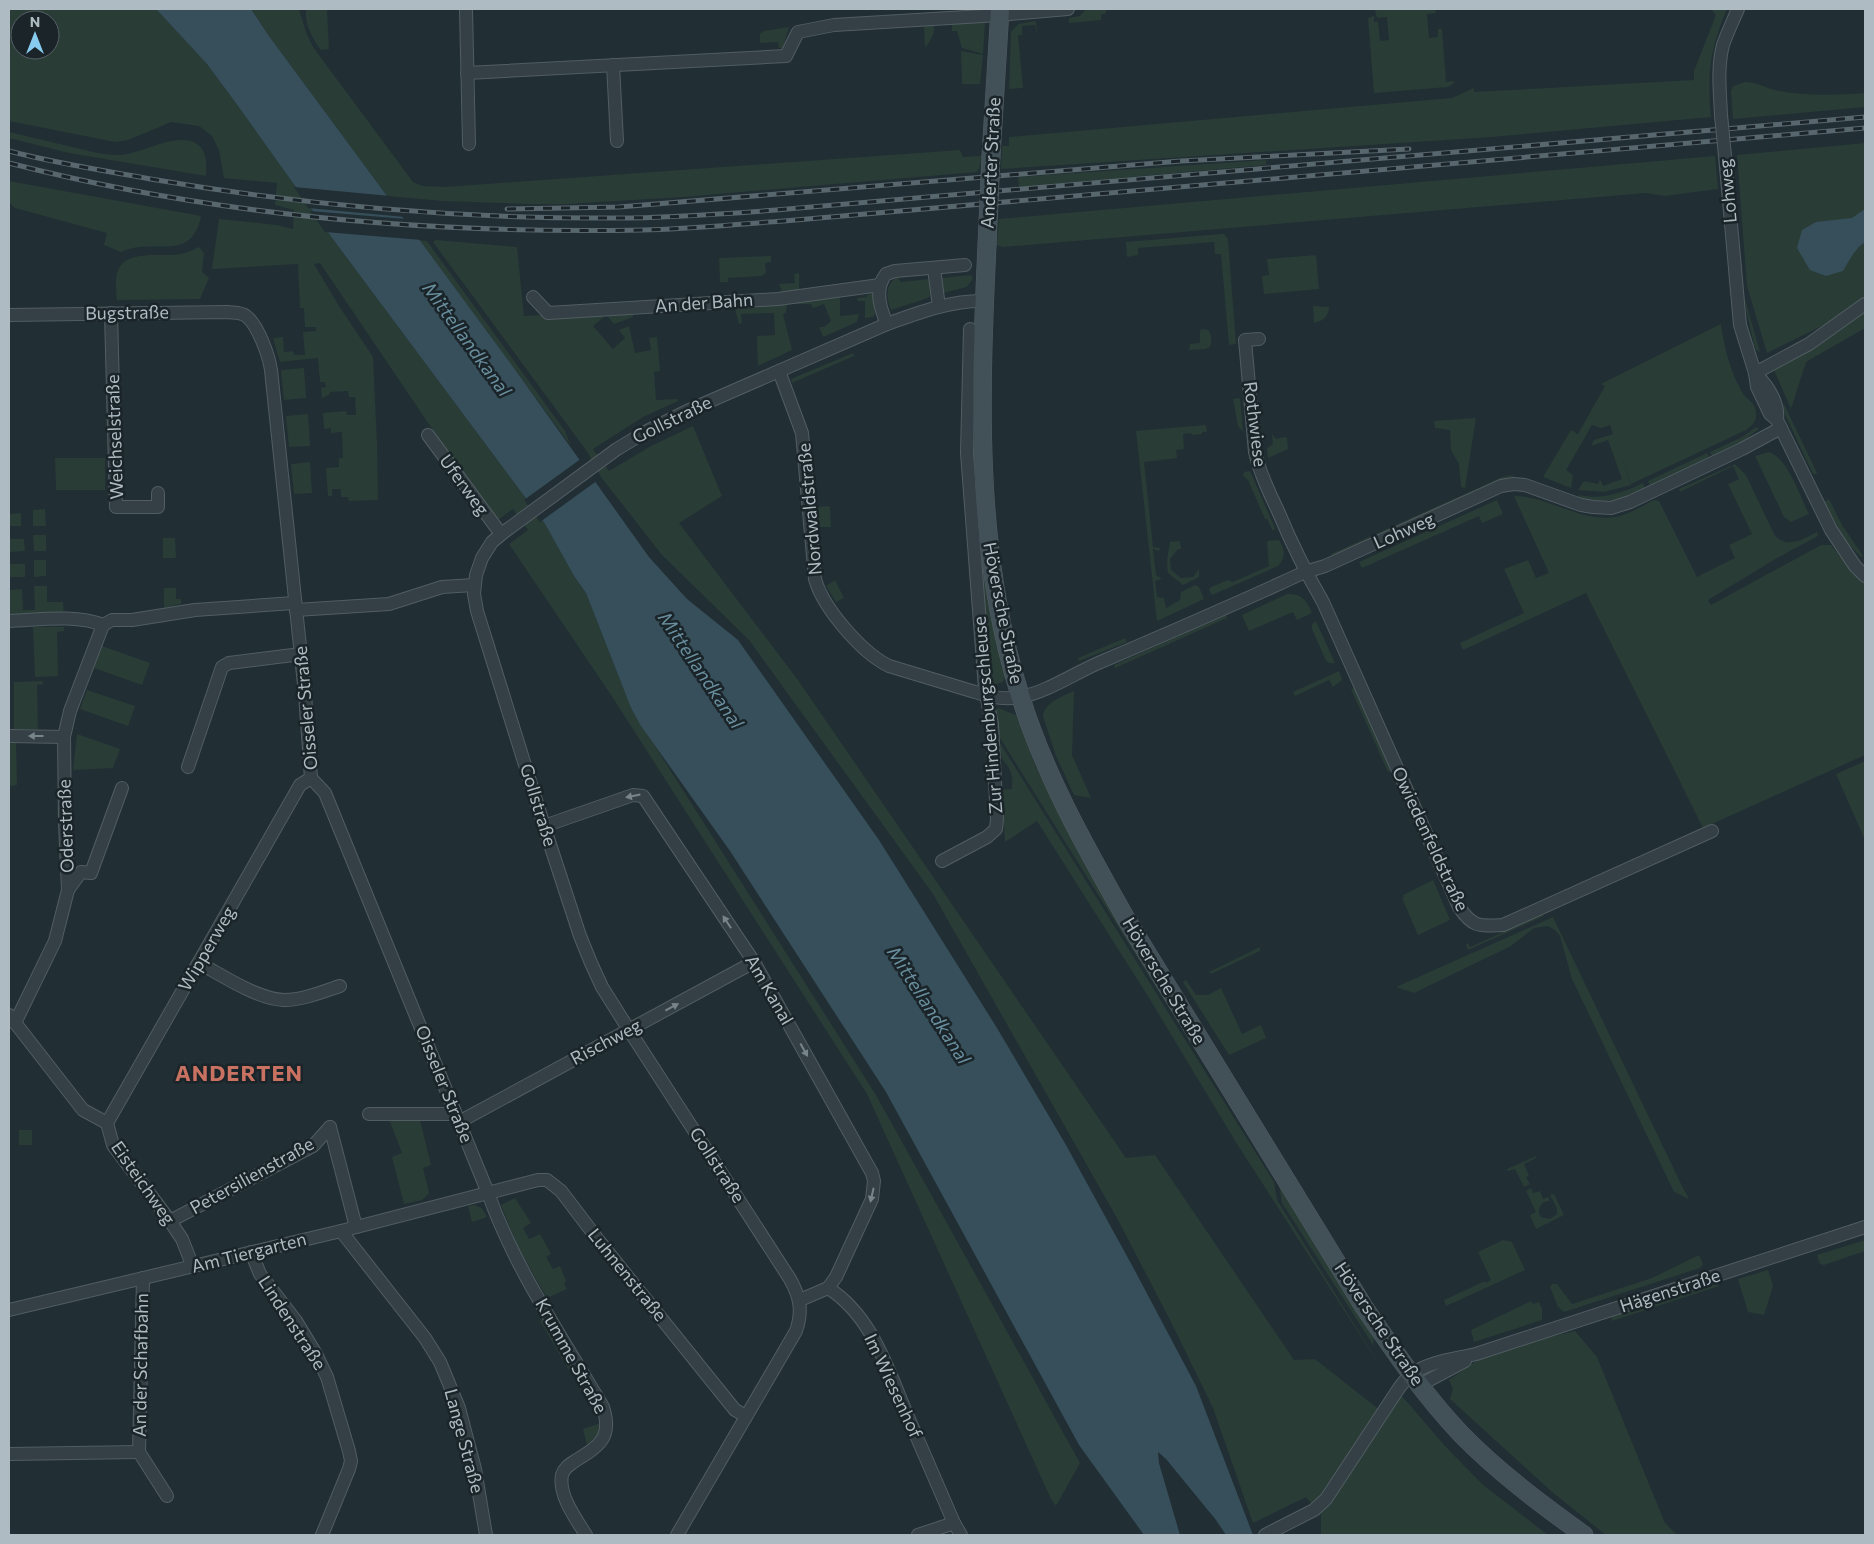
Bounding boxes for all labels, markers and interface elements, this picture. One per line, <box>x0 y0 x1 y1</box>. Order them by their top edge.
north arrow <box>10 10 60 60</box>
text: N <box>30 13 40 30</box>
street label: Anderter Straße <box>976 97 1004 229</box>
street label: Lohweg <box>1713 158 1741 224</box>
water label: Mittellandkanal <box>418 277 517 401</box>
street label: An der Bahn <box>654 288 754 316</box>
street label: Bugstraße <box>85 300 169 324</box>
street label: Weichselstraße <box>101 374 127 500</box>
street label: Rothwiese <box>1240 380 1272 468</box>
street label: Gollstraße <box>628 390 715 448</box>
street label: Nordwaldstraße <box>792 442 826 576</box>
street label: Uferweg <box>435 450 494 519</box>
street label: Lohweg <box>1370 507 1438 553</box>
street label: Höversche Straße <box>979 540 1029 686</box>
water label: Mittellandkanal <box>654 607 750 733</box>
street label: Zur Hindenburgschleuse <box>967 615 1007 815</box>
street label: Oisseler Straße <box>289 645 321 771</box>
one-way arrow <box>28 732 44 740</box>
street label: Gollstraße <box>516 761 562 849</box>
street label: Owiedenfeldstraße <box>1388 763 1474 914</box>
street label: Oderstraße <box>52 779 78 873</box>
one-way arrow <box>624 793 640 801</box>
street label: Wipperweg <box>173 902 239 995</box>
street label: Höversche Straße <box>1118 913 1211 1048</box>
one-way arrow <box>722 915 732 928</box>
water label: Mittellandkanal <box>883 942 977 1069</box>
street label: Am Kanal <box>741 950 799 1029</box>
one-way arrow <box>665 1002 679 1011</box>
street label: Rischweg <box>566 1013 645 1069</box>
street label: Oisseler Straße <box>411 1022 478 1145</box>
one-way arrow <box>800 1043 808 1058</box>
district label: ANDERTEN <box>175 1059 303 1086</box>
street label: Gollstraße <box>685 1123 750 1206</box>
street label: Petersilienstraße <box>186 1132 317 1218</box>
street label: Eisteichweg <box>107 1136 181 1229</box>
one-way arrow <box>868 1187 876 1202</box>
street label: Luhnenstraße <box>584 1223 672 1325</box>
street label: Am Tiergarten <box>189 1227 309 1277</box>
street label: Höversche Straße <box>1330 1258 1429 1389</box>
street label: Hägenstraße <box>1617 1263 1723 1317</box>
street label: Lindenstraße <box>254 1271 331 1374</box>
street label: An der Schafbahn <box>128 1293 152 1437</box>
street label: Krumme Straße <box>531 1294 613 1417</box>
street label: Im Wiesenhof <box>860 1330 928 1442</box>
street label: Lange Straße <box>440 1386 489 1495</box>

